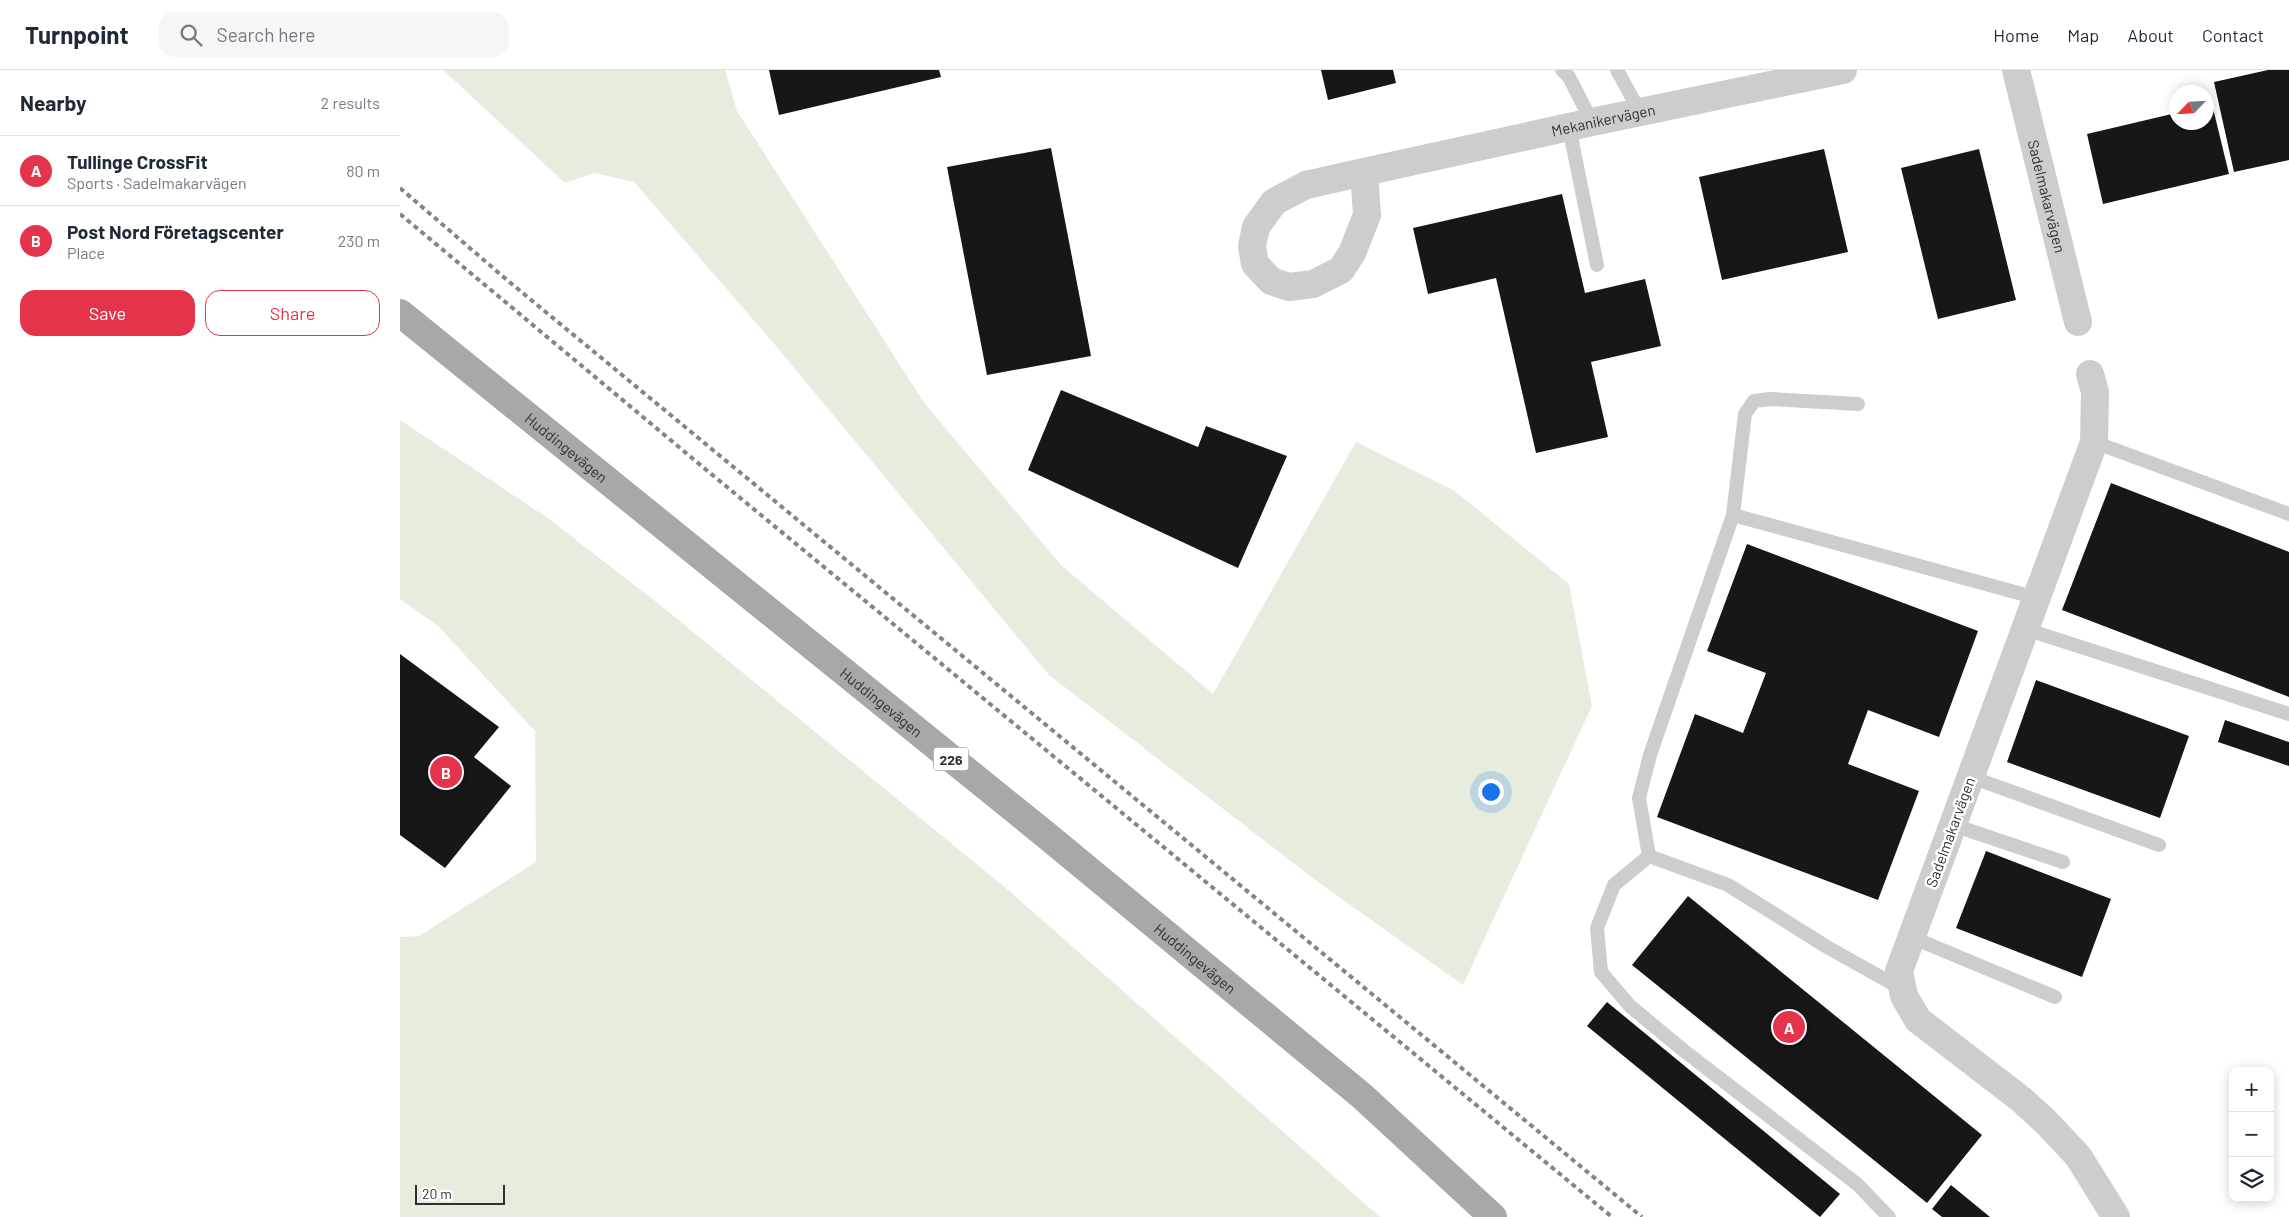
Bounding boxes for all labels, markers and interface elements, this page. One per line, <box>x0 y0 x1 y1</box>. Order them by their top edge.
search box <box>159 12 509 57</box>
text: Turnpoint <box>25 20 129 49</box>
icon: search <box>177 21 205 49</box>
text: Search here <box>217 23 315 46</box>
text: Home <box>1993 24 2039 46</box>
text: Map <box>2067 24 2099 46</box>
text: About <box>2127 24 2174 46</box>
text: Contact <box>2202 24 2264 46</box>
north arrow <box>2169 85 2214 130</box>
text: Nearby <box>20 90 86 115</box>
text: 2 results <box>321 93 380 112</box>
street label: Mekanikervägen <box>1550 100 1657 140</box>
street label: Sadelmakarvägen <box>2024 138 2070 255</box>
text: Tullinge CrossFit <box>67 150 208 173</box>
text: A <box>31 161 41 180</box>
text: 80 m <box>346 161 380 180</box>
text: Sports · Sadelmakarvägen <box>67 173 247 192</box>
text: Post Nord Företagscenter <box>67 220 284 243</box>
text: B <box>31 231 41 250</box>
text: 230 m <box>338 231 380 250</box>
text: Place <box>67 243 105 262</box>
button: Save <box>20 290 195 336</box>
button: Share <box>205 290 380 336</box>
street label: Huddingevägen <box>522 409 611 486</box>
street label: Huddingevägen <box>837 663 926 741</box>
road number: 226 <box>934 748 968 771</box>
pin: B <box>430 753 462 791</box>
street label: Sadelmakarvägen <box>1922 775 1978 889</box>
your location <box>1478 779 1504 805</box>
street label: Huddingevägen <box>1151 919 1240 997</box>
pin: A <box>1773 1008 1805 1046</box>
map controls <box>2229 1067 2274 1202</box>
button: + <box>2229 1067 2274 1112</box>
button: − <box>2229 1112 2274 1157</box>
button: layers <box>2229 1157 2274 1202</box>
scale bar <box>415 1182 505 1205</box>
text: 20 m <box>422 1185 452 1202</box>

